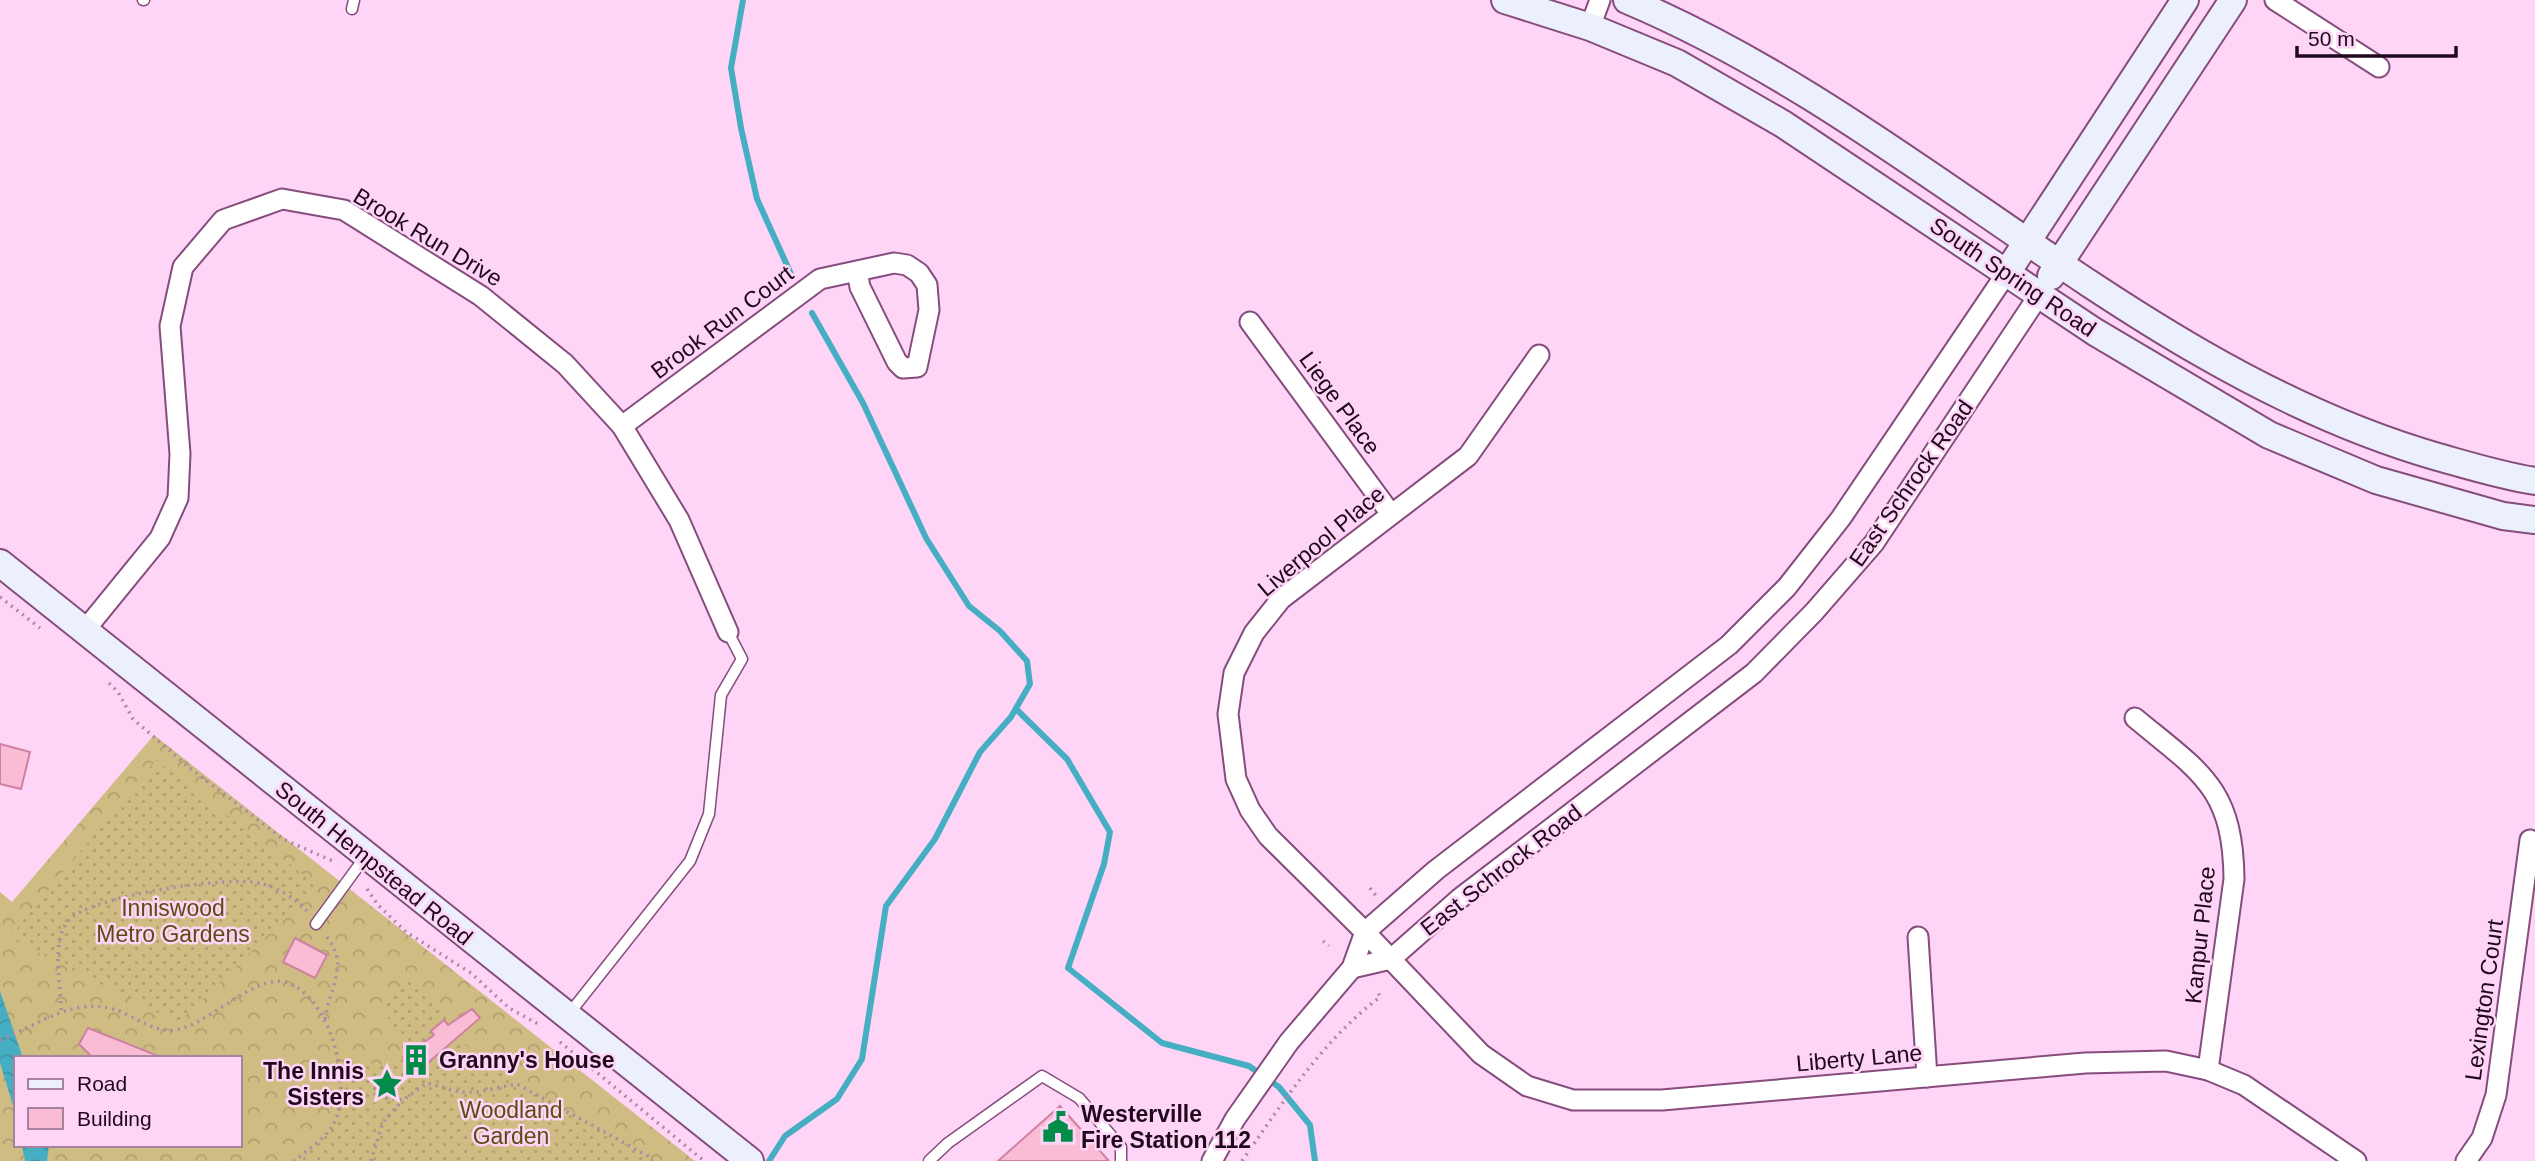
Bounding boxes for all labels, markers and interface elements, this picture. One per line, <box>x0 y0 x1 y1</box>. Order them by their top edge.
scale bar <box>2297 14 2456 58</box>
text: 50 m <box>2308 27 2355 50</box>
street label: Brook Run Drive <box>349 182 507 292</box>
street label: South Spring Road <box>1925 212 2101 342</box>
street label: Brook Run Court <box>646 260 799 384</box>
street label: Liege Place <box>1294 347 1386 459</box>
street label: East Schrock Road <box>1844 395 1978 571</box>
street label: Liverpool Place <box>1252 480 1390 602</box>
street label: South Hempstead Road <box>270 776 478 950</box>
street label: East Schrock Road <box>1415 799 1587 941</box>
street label: Kanpur Place <box>2180 865 2220 1005</box>
park label: Inniswood Metro Gardens <box>96 895 250 947</box>
street label: Lexington Court <box>2460 917 2508 1082</box>
street label: Liberty Lane <box>1795 1040 1923 1076</box>
building icon: Granny's House <box>399 1043 433 1077</box>
place label: Granny's House <box>439 1047 614 1073</box>
legend <box>14 1056 242 1147</box>
place label: The Innis Sisters <box>263 1058 364 1110</box>
place icon: The Innis Sisters <box>370 1067 404 1101</box>
text: Road <box>77 1072 127 1095</box>
park label: Woodland Garden <box>459 1097 563 1149</box>
place label: Westerville Fire Station 112 <box>1081 1101 1251 1153</box>
text: Building <box>77 1107 152 1130</box>
public building icon: Westerville Fire Station 112 <box>1041 1110 1075 1144</box>

